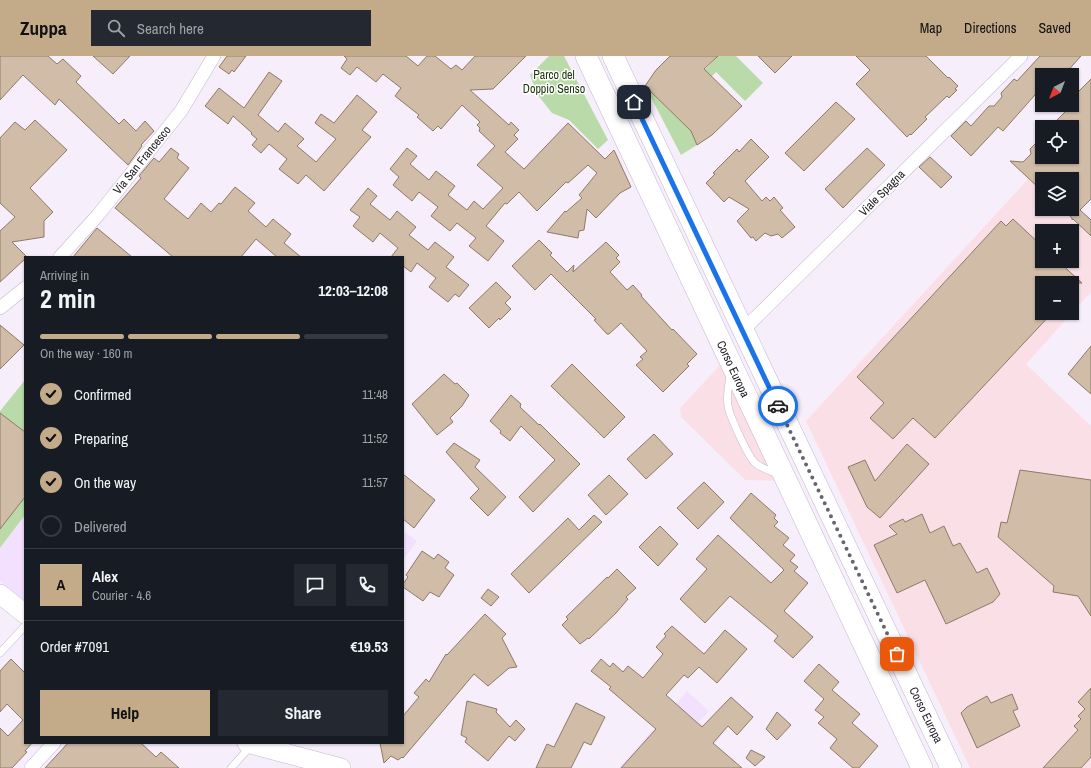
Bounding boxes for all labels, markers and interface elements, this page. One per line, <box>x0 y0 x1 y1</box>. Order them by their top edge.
search box <box>91 10 371 46</box>
text: Zuppa <box>20 15 67 41</box>
icon: search <box>105 17 127 39</box>
text: Search here <box>137 18 204 39</box>
text: Map <box>920 19 942 37</box>
text: Directions <box>964 19 1016 37</box>
text: Saved <box>1038 19 1071 37</box>
park label: Parco del Doppio Senso <box>523 67 585 97</box>
north arrow <box>1035 68 1079 112</box>
map controls <box>1035 68 1079 320</box>
pin <box>617 85 651 119</box>
icon: home <box>623 91 645 113</box>
button: locate <box>1035 120 1079 164</box>
street label: Via San Francesco <box>109 123 175 197</box>
street label: Viale Spagna <box>856 166 909 219</box>
button: layers <box>1035 172 1079 216</box>
button: + <box>1035 224 1079 268</box>
text: Arriving in <box>40 267 89 284</box>
button: − <box>1035 276 1079 320</box>
text: 12:03–12:08 <box>318 280 388 301</box>
text: 2 min <box>40 281 96 316</box>
street label: Corso Europa <box>713 338 753 400</box>
text: On the way · 160 m <box>40 345 132 362</box>
icon: check <box>40 383 62 405</box>
text: Confirmed <box>74 384 131 405</box>
text: 11:48 <box>362 386 388 403</box>
courier <box>758 386 798 426</box>
icon: car <box>767 395 789 417</box>
icon: check <box>40 427 62 449</box>
text: Preparing <box>74 428 128 449</box>
text: 11:52 <box>362 430 388 447</box>
icon: check <box>40 471 62 493</box>
text: On the way <box>74 472 136 493</box>
text: 11:57 <box>362 474 388 491</box>
text: Delivered <box>74 516 127 537</box>
button: chat <box>294 564 336 606</box>
button: phone <box>346 564 388 606</box>
text: Alex <box>92 566 118 587</box>
text: A <box>57 574 65 595</box>
text: Courier · 4.6 <box>92 587 151 604</box>
text: Order #7091 <box>40 636 109 657</box>
text: €19.53 <box>350 636 388 657</box>
pin <box>880 637 914 671</box>
icon: bag <box>886 643 908 665</box>
street label: Corso Europa <box>906 684 947 746</box>
button: Help <box>40 690 210 736</box>
button: Share <box>218 690 388 736</box>

